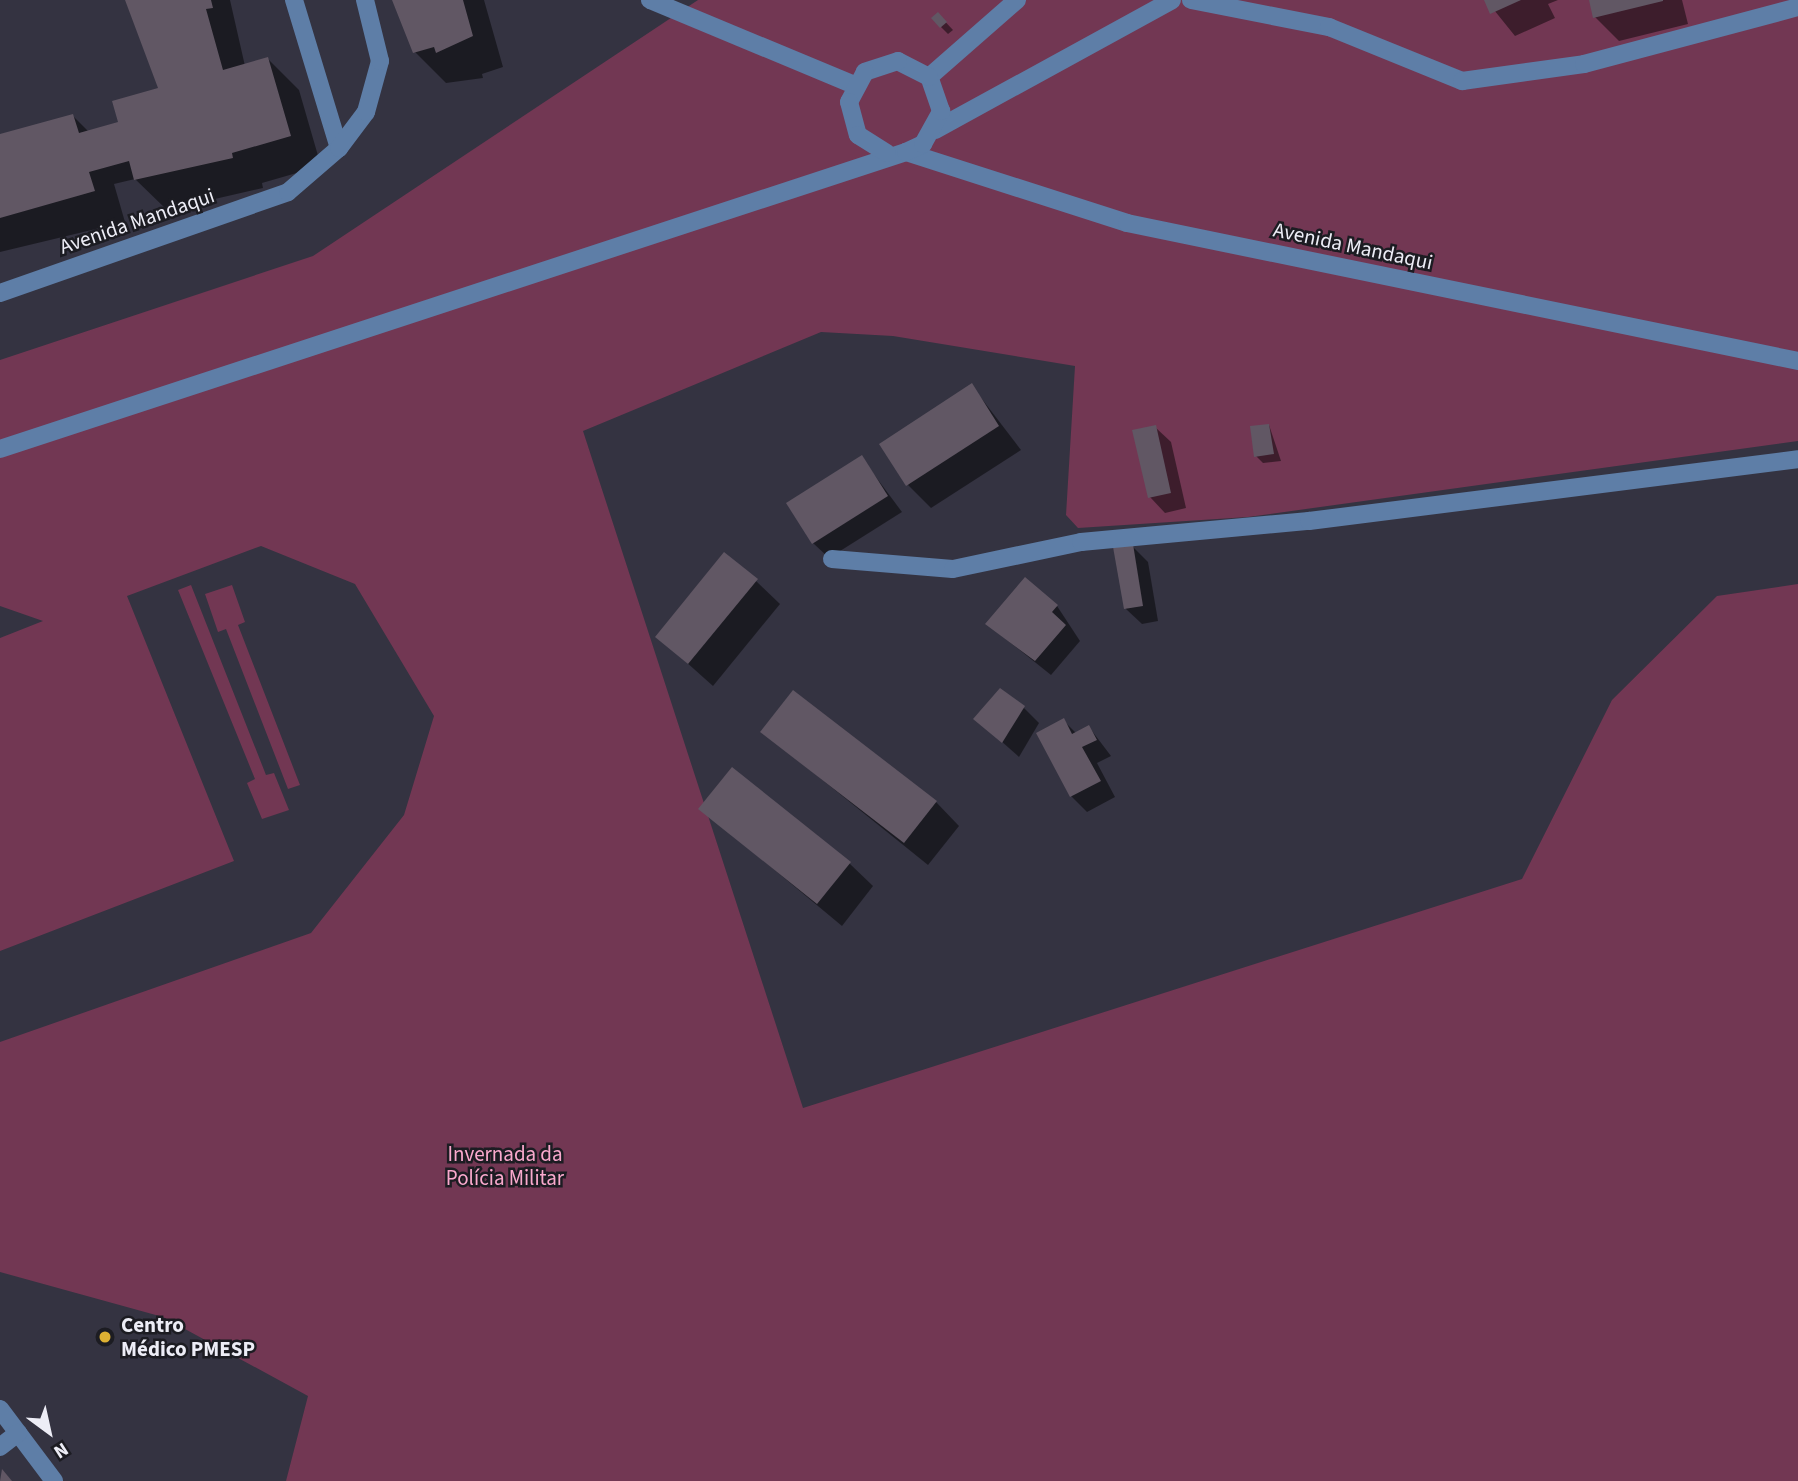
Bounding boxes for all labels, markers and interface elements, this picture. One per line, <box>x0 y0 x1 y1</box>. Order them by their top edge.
street label: Avenida Mandaqui <box>56 183 218 259</box>
street label: Avenida Mandaqui <box>1271 217 1435 275</box>
park label: Invernada da Polícia Militar <box>446 1141 564 1191</box>
place label: Centro Médico PMESP <box>121 1312 255 1362</box>
marker: Centro Médico PMESP <box>95 1327 115 1347</box>
north arrow <box>14 1397 84 1467</box>
text: N <box>48 1435 73 1465</box>

